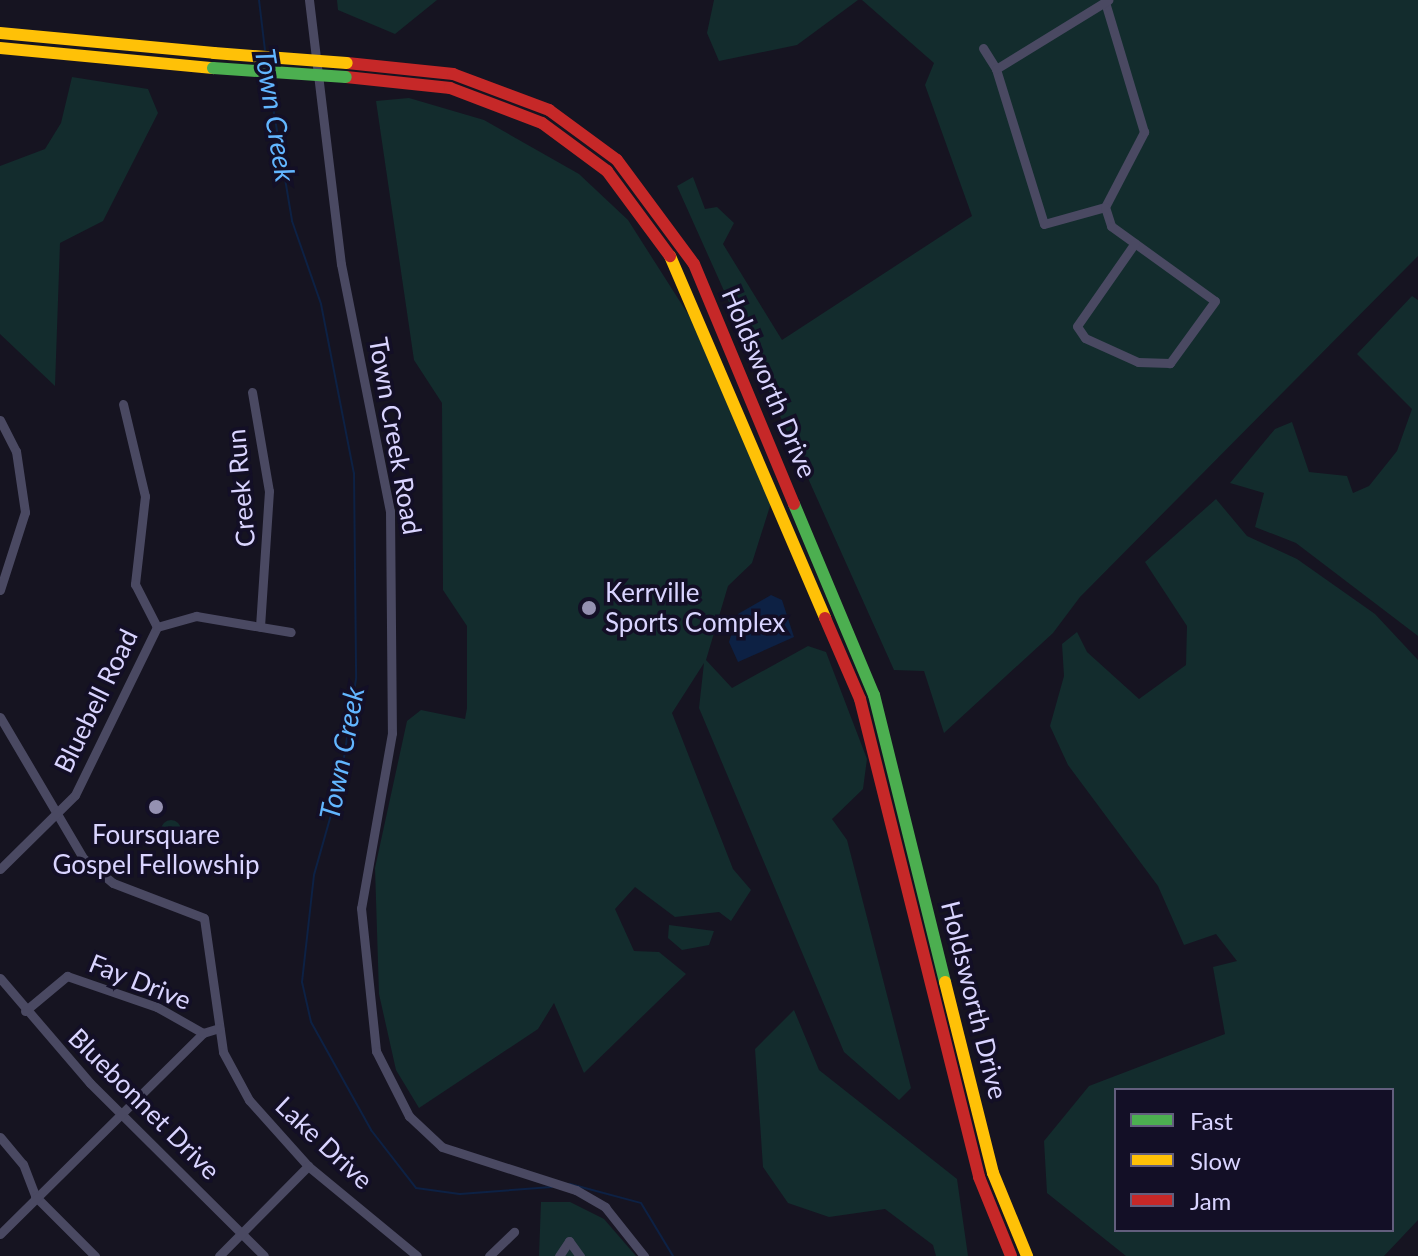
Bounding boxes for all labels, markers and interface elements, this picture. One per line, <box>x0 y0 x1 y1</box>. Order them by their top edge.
water label: Town Creek <box>249 46 303 184</box>
street label: Holdsworth Drive <box>715 283 823 483</box>
street label: Town Creek Road <box>362 335 428 537</box>
street label: Creek Run <box>220 428 262 548</box>
place label: Kerrville Sports Complex <box>605 577 785 638</box>
marker: Kerrville Sports Complex <box>580 599 598 617</box>
street label: Bluebell Road <box>48 624 144 778</box>
water label: Town Creek <box>312 684 370 822</box>
marker: Foursquare Gospel Fellowship <box>147 798 165 816</box>
place label: Foursquare Gospel Fellowship <box>53 819 259 880</box>
street label: Holdsworth Drive <box>934 898 1014 1102</box>
street label: Fay Drive <box>84 947 196 1017</box>
street label: Bluebonnet Drive <box>62 1022 226 1186</box>
legend <box>1114 1088 1394 1232</box>
street label: Lake Drive <box>269 1090 379 1196</box>
text: Fast <box>1190 1106 1233 1135</box>
text: Slow <box>1190 1146 1241 1175</box>
text: Jam <box>1190 1186 1231 1215</box>

